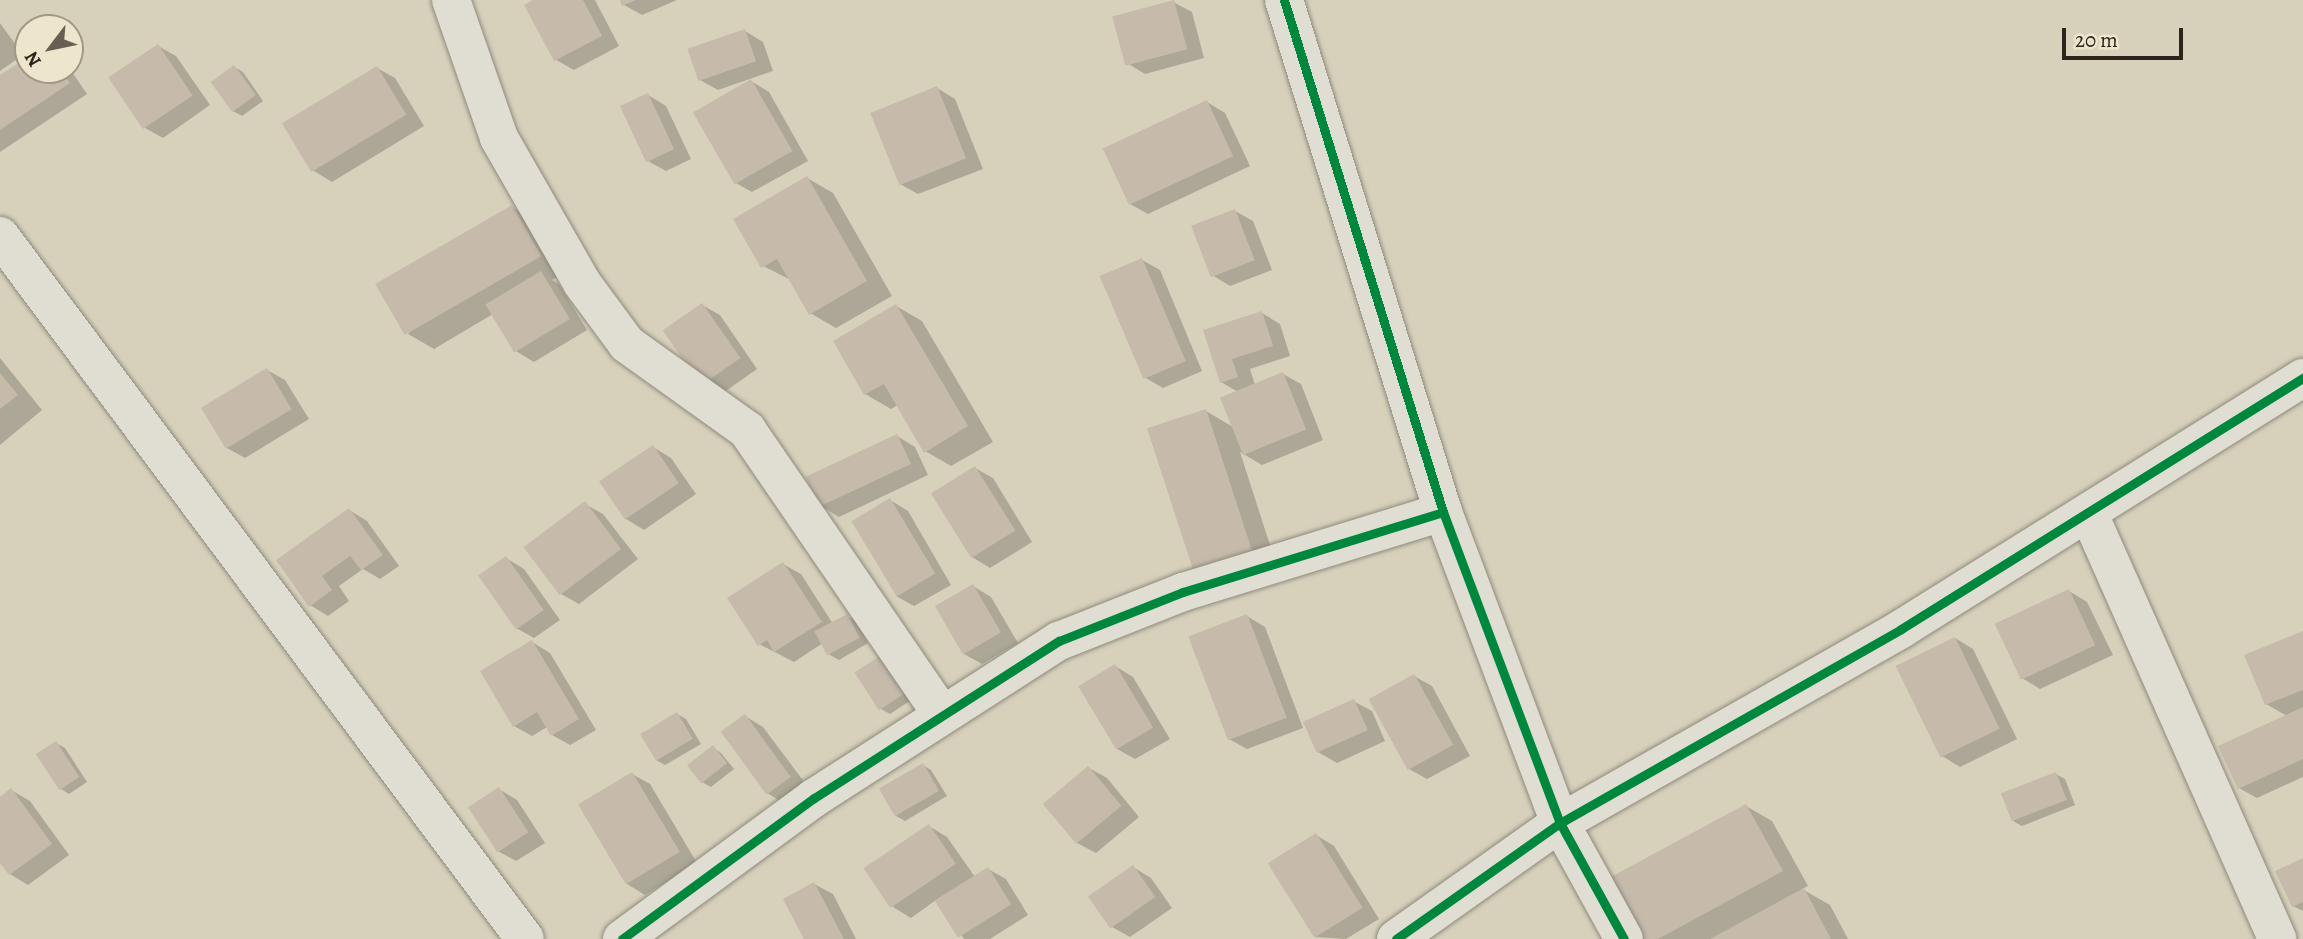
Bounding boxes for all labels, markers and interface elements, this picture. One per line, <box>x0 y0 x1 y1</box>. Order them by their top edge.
north arrow <box>14 14 84 84</box>
scale bar <box>2065 14 2186 58</box>
text: 20 m <box>2075 26 2118 54</box>
text: N <box>18 46 48 72</box>

